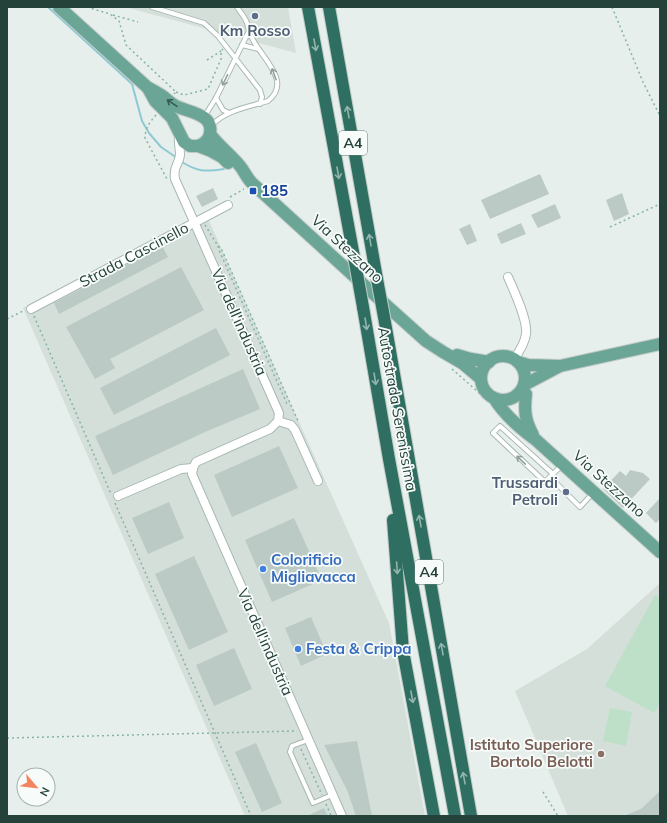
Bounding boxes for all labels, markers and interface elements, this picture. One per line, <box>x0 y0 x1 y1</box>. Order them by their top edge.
marker: Km Rosso <box>250 11 260 21</box>
place label: Km Rosso <box>220 21 290 40</box>
one-way arrow <box>311 38 319 51</box>
one-way arrow <box>270 69 278 81</box>
one-way arrow <box>221 74 228 86</box>
one-way arrow <box>167 99 178 107</box>
one-way arrow <box>344 106 352 119</box>
road number: A4 <box>339 131 367 155</box>
one-way arrow <box>334 166 342 179</box>
place label: 185 <box>261 181 288 200</box>
marker: 185 <box>248 186 258 196</box>
street label: Via Stezzano <box>307 211 387 287</box>
street label: Strada Cascinello <box>76 218 192 291</box>
one-way arrow <box>366 234 374 247</box>
street label: Via dell'industria <box>207 265 272 378</box>
one-way arrow <box>362 317 370 330</box>
street label: Autostrada Serenissima <box>374 325 421 492</box>
one-way arrow <box>371 372 379 385</box>
street label: Via Stezzano <box>569 446 650 521</box>
one-way arrow <box>516 455 526 465</box>
place label: Trussardi Petroli <box>492 473 558 509</box>
marker: Trussardi Petroli <box>561 487 571 497</box>
one-way arrow <box>416 515 424 528</box>
place label: Colorificio Migliavacca <box>271 550 356 586</box>
road number: A4 <box>415 560 443 584</box>
one-way arrow <box>393 561 400 574</box>
marker: Colorificio Migliavacca <box>258 564 268 574</box>
street label: Via dell'industria <box>233 585 298 698</box>
place label: Festa & Crippa <box>306 639 411 658</box>
one-way arrow <box>438 643 446 656</box>
marker: Festa & Crippa <box>293 644 303 654</box>
one-way arrow <box>408 690 416 703</box>
place label: Istituto Superiore Bortolo Belotti <box>470 735 593 771</box>
marker: Istituto Superiore Bortolo Belotti <box>596 749 606 759</box>
north arrow <box>16 767 56 807</box>
one-way arrow <box>460 771 468 784</box>
text: N <box>37 785 53 799</box>

